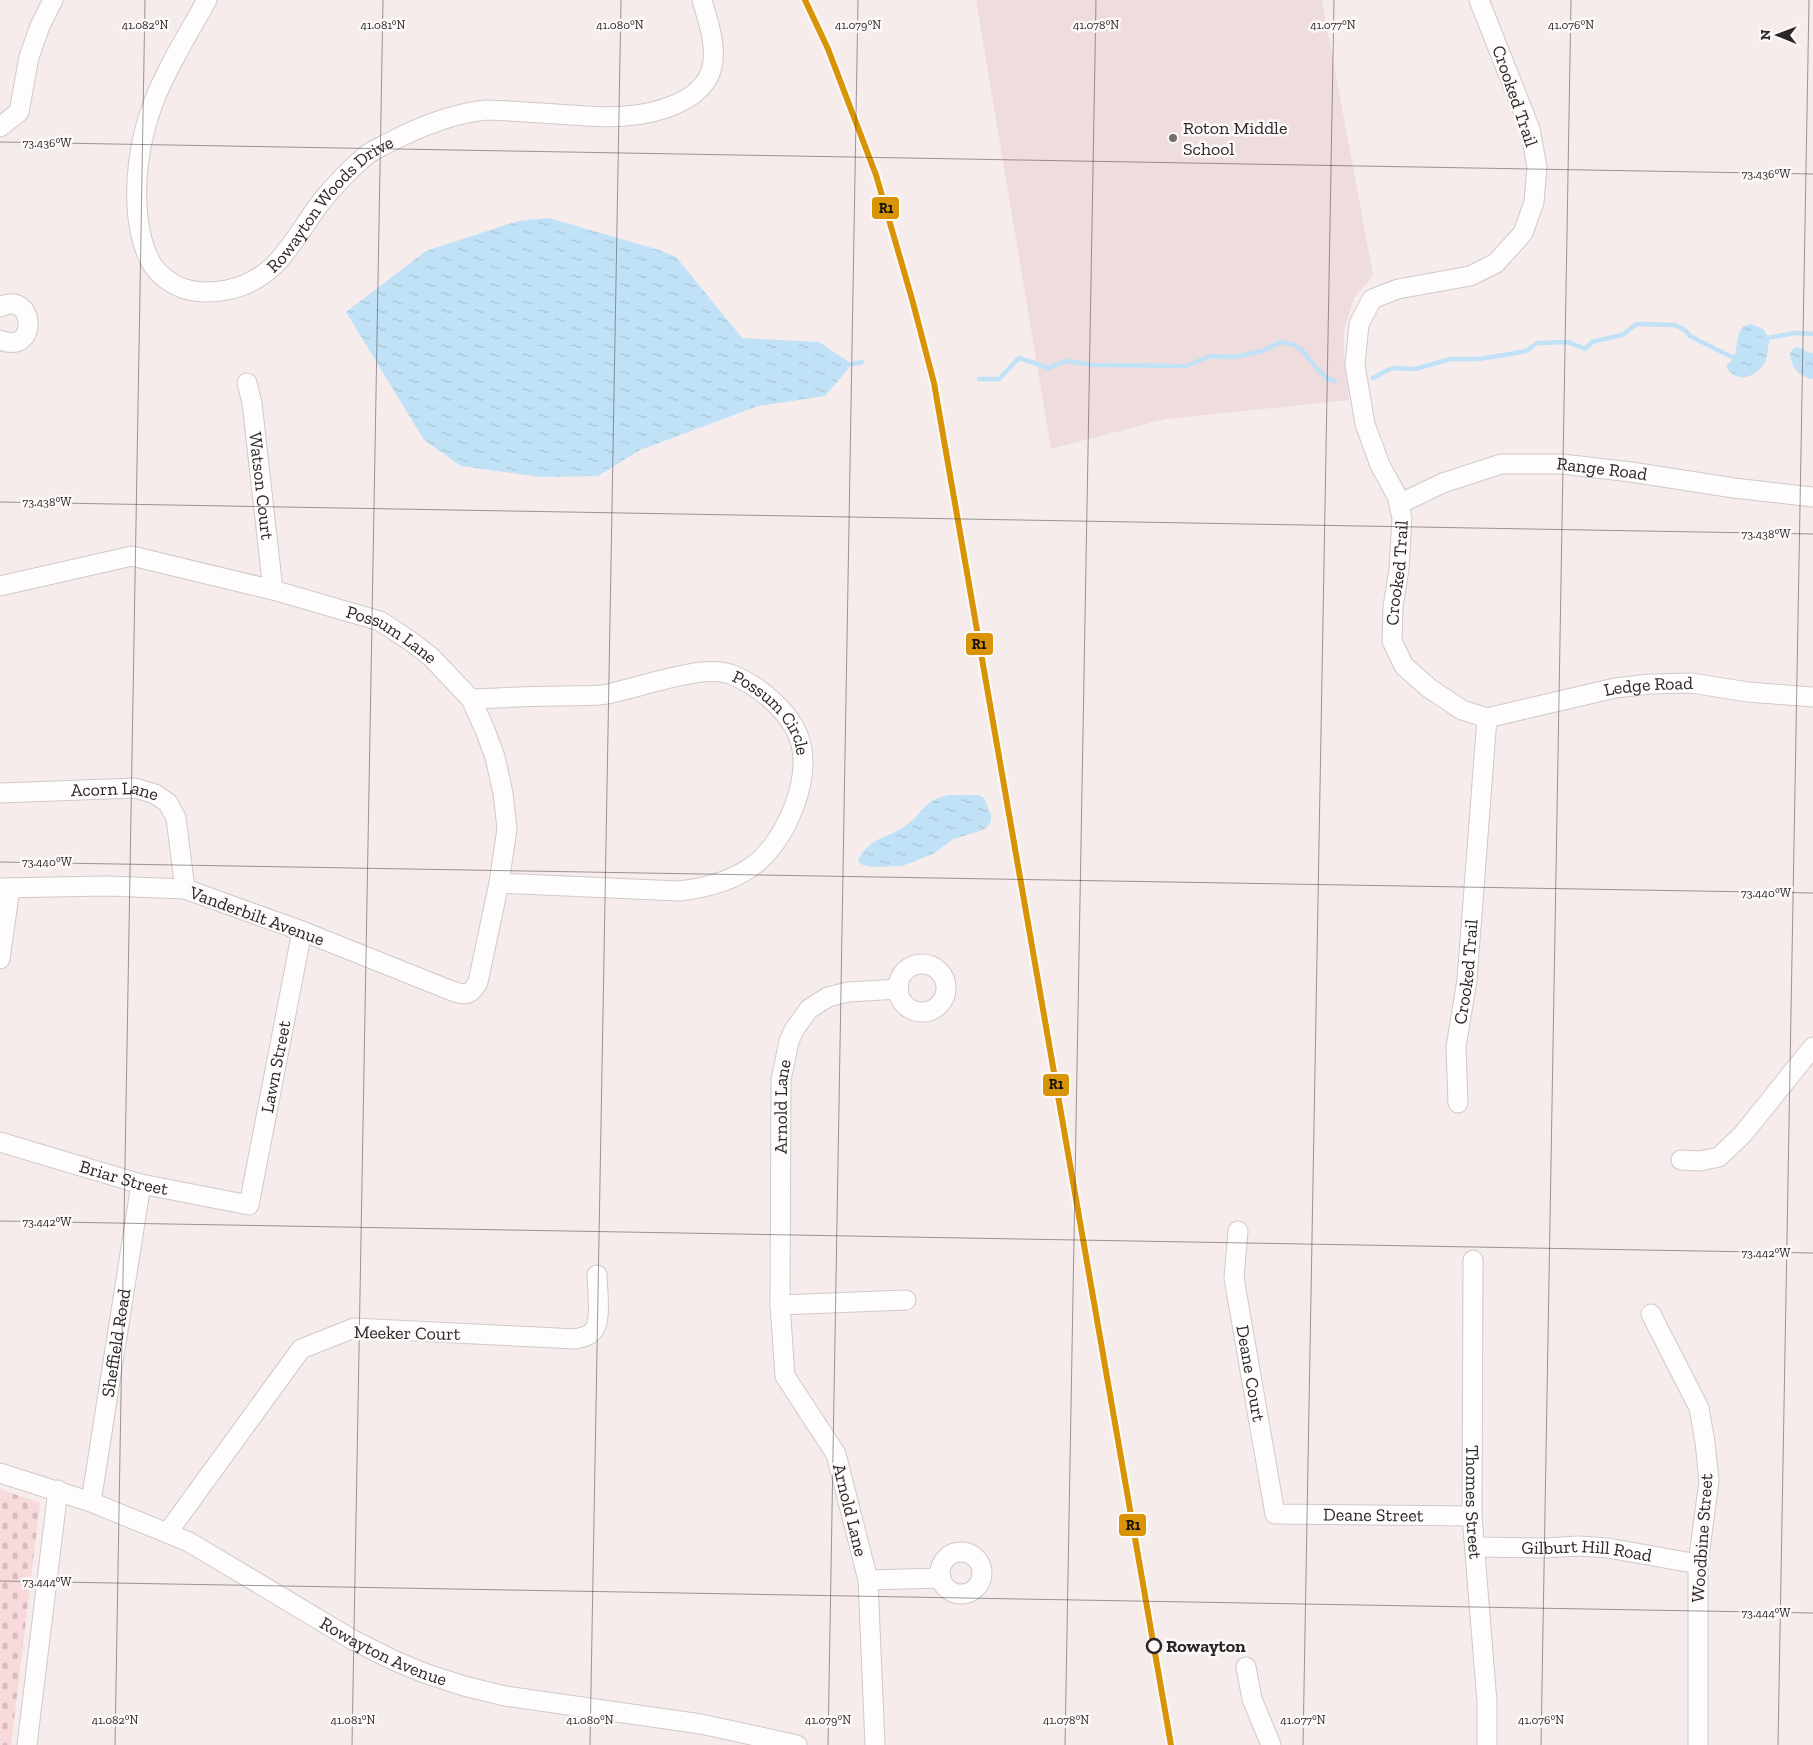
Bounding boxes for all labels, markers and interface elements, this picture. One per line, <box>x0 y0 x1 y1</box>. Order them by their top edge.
north arrow <box>1753 10 1803 60</box>
text: 41.082°N <box>122 18 168 32</box>
text: 41.081°N <box>361 18 406 32</box>
text: 41.080°N <box>596 18 644 32</box>
text: 41.079°N <box>835 18 881 32</box>
text: 41.078°N <box>1073 18 1119 32</box>
text: 41.077°N <box>1310 18 1356 32</box>
text: 41.076°N <box>1548 18 1594 32</box>
text: N <box>1757 29 1774 40</box>
street label: Crooked Trail <box>1487 42 1543 150</box>
place label: Roton Middle School <box>1183 117 1287 160</box>
street label: Rowayton Woods Drive <box>262 131 397 277</box>
marker: Roton Middle School <box>1167 132 1179 144</box>
text: 73.436°W <box>23 136 72 150</box>
text: 73.436°W <box>1742 167 1791 181</box>
line badge: R1 <box>871 196 900 220</box>
text: R1 <box>879 200 894 217</box>
street label: Watson Court <box>244 431 278 541</box>
street label: Range Road <box>1555 452 1649 485</box>
text: 73.438°W <box>23 495 72 509</box>
street label: Crooked Trail <box>1381 519 1413 626</box>
text: 73.438°W <box>1742 527 1791 541</box>
street label: Possum Lane <box>343 601 442 668</box>
line badge: R1 <box>965 632 994 656</box>
text: R1 <box>972 636 987 653</box>
street label: Possum Circle <box>729 665 814 757</box>
street label: Ledge Road <box>1602 672 1693 701</box>
street label: Acorn Lane <box>70 776 161 805</box>
text: 73.440°W <box>22 855 73 869</box>
street label: Vanderbilt Avenue <box>186 881 328 951</box>
text: 73.440°W <box>1741 886 1792 900</box>
street label: Crooked Trail <box>1449 918 1483 1026</box>
street label: Lawn Street <box>256 1018 296 1115</box>
street label: Arnold Lane <box>770 1057 796 1154</box>
line badge: R1 <box>1042 1073 1070 1097</box>
text: R1 <box>1049 1076 1064 1093</box>
street label: Briar Street <box>77 1155 170 1200</box>
text: 73.442°W <box>22 1215 72 1229</box>
text: 73.442°W <box>1741 1246 1791 1260</box>
street label: Sheffield Road <box>97 1287 135 1399</box>
street label: Meeker Court <box>354 1321 461 1345</box>
street label: Deane Court <box>1231 1323 1270 1424</box>
street label: Thomes Street <box>1461 1445 1486 1560</box>
street label: Arnold Lane <box>828 1461 872 1559</box>
street label: Woodbine Street <box>1687 1472 1718 1603</box>
street label: Deane Street <box>1323 1503 1424 1527</box>
line badge: R1 <box>1118 1513 1147 1537</box>
text: R1 <box>1126 1517 1141 1534</box>
street label: Gilburt Hill Road <box>1521 1535 1654 1567</box>
text: 73.444°W <box>22 1575 72 1589</box>
text: 73.444°W <box>1741 1606 1791 1620</box>
street label: Rowayton Avenue <box>316 1612 450 1691</box>
place label: Rowayton <box>1166 1635 1246 1657</box>
marker: Rowayton <box>1146 1638 1162 1654</box>
text: 41.082°N <box>92 1713 138 1727</box>
text: 41.081°N <box>331 1713 376 1727</box>
text: 41.080°N <box>566 1713 614 1727</box>
text: 41.079°N <box>805 1713 851 1727</box>
text: 41.078°N <box>1043 1713 1089 1727</box>
text: 41.077°N <box>1280 1713 1326 1727</box>
text: 41.076°N <box>1518 1713 1564 1727</box>

